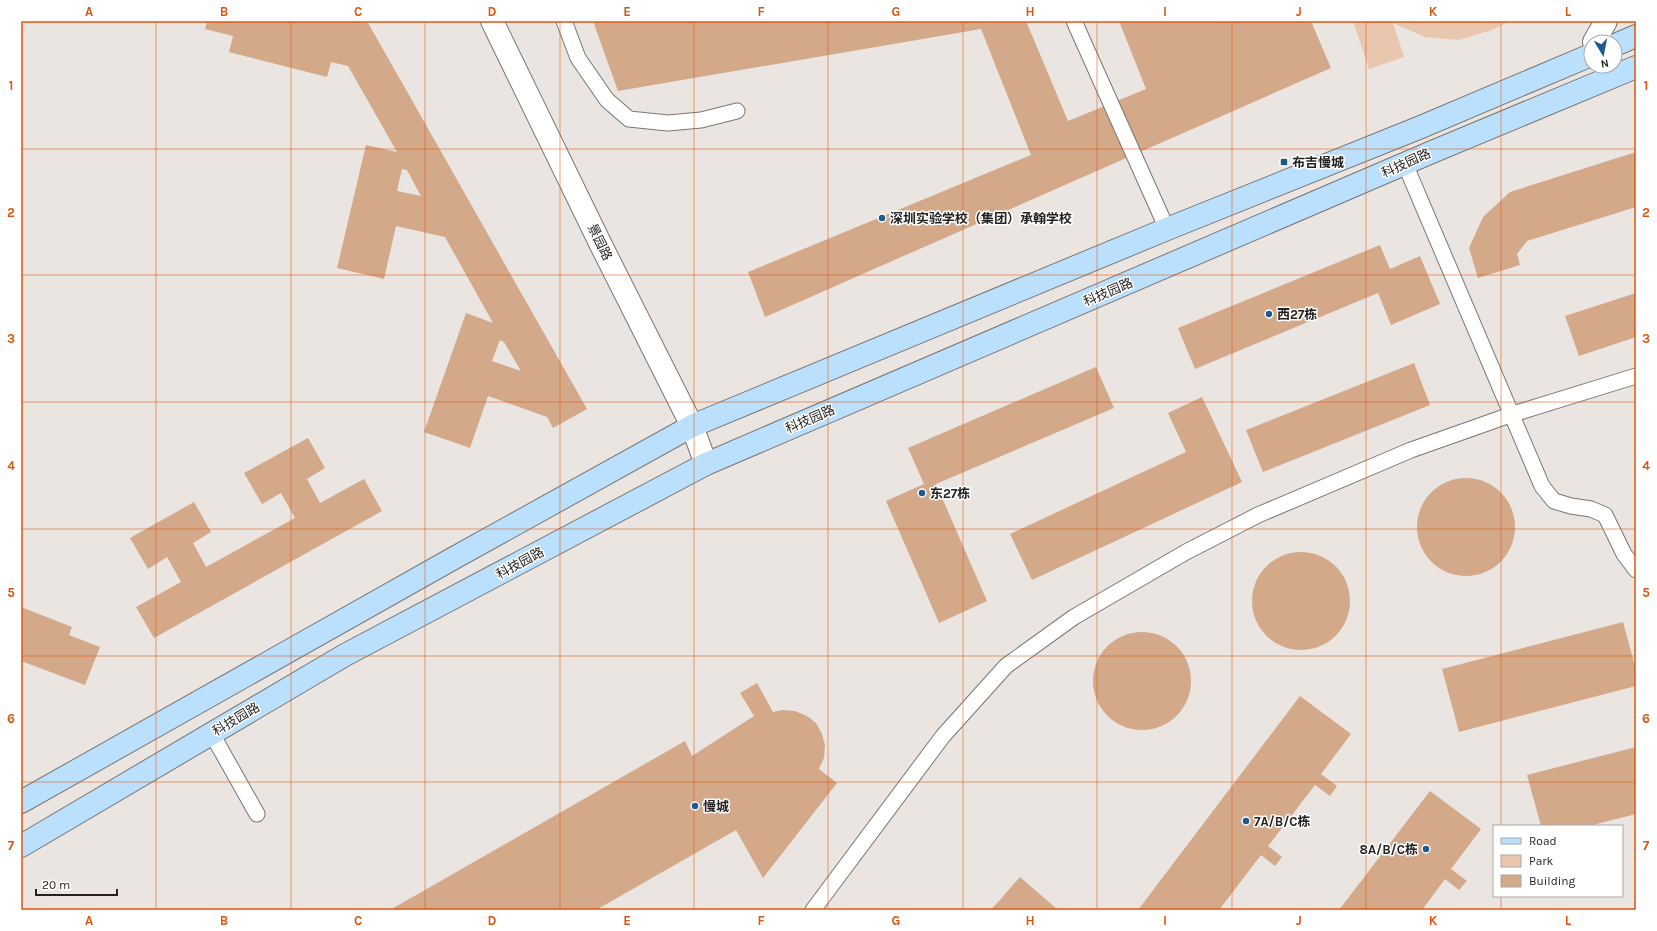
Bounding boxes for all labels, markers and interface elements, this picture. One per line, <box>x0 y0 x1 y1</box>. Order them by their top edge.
text: A <box>85 4 93 19</box>
text: B <box>220 4 228 19</box>
text: C <box>354 4 362 19</box>
text: D <box>488 4 497 19</box>
text: E <box>623 4 631 19</box>
text: F <box>757 4 765 19</box>
text: G <box>892 4 900 19</box>
text: H <box>1025 4 1035 19</box>
text: I <box>1163 4 1167 19</box>
text: J <box>1296 4 1302 19</box>
text: K <box>1429 4 1438 19</box>
text: L <box>1565 4 1572 19</box>
north arrow <box>1583 34 1623 74</box>
text: N <box>1600 56 1610 70</box>
text: 1 <box>9 78 13 93</box>
text: 1 <box>1644 78 1648 93</box>
street label: 科技园路 <box>1379 146 1433 180</box>
place label: 布吉慢城 <box>1292 155 1344 170</box>
marker: 布吉慢城 <box>1279 157 1289 167</box>
text: 2 <box>7 205 15 220</box>
text: 2 <box>1642 205 1650 220</box>
place label: 深圳实验学校（集团）承翰学校 <box>890 211 1072 226</box>
marker: 深圳实验学校（集团）承翰学校 <box>877 213 887 223</box>
street label: 景园路 <box>585 221 615 263</box>
street label: 科技园路 <box>1081 275 1135 309</box>
place label: 西27栋 <box>1277 307 1317 322</box>
marker: 西27栋 <box>1264 309 1274 319</box>
text: 3 <box>7 331 15 346</box>
text: 3 <box>1642 331 1650 346</box>
street label: 科技园路 <box>783 402 837 436</box>
text: 4 <box>7 458 15 473</box>
text: 4 <box>1642 458 1650 473</box>
place label: 东27栋 <box>930 486 970 501</box>
marker: 东27栋 <box>917 488 927 498</box>
street label: 科技园路 <box>494 544 546 582</box>
text: 5 <box>7 585 15 600</box>
text: 5 <box>1642 585 1650 600</box>
street label: 科技园路 <box>210 699 262 739</box>
text: 6 <box>7 711 15 726</box>
text: 6 <box>1642 711 1650 726</box>
place label: 慢城 <box>703 799 729 814</box>
marker: 慢城 <box>690 801 700 811</box>
place label: 7A/B/C栋 <box>1254 814 1311 829</box>
marker: 7A/B/C栋 <box>1241 816 1251 826</box>
legend <box>1493 825 1623 897</box>
text: Road <box>1529 834 1557 848</box>
text: 7 <box>8 838 15 853</box>
text: 7 <box>1643 838 1650 853</box>
place label: 8A/B/C栋 <box>1360 842 1418 857</box>
marker: 8A/B/C栋 <box>1421 844 1431 854</box>
text: Park <box>1529 854 1554 868</box>
scale bar <box>36 871 117 897</box>
text: Building <box>1529 874 1576 888</box>
text: 20 m <box>42 878 70 892</box>
text: A <box>85 913 93 928</box>
text: B <box>220 913 228 928</box>
text: C <box>354 913 362 928</box>
text: D <box>488 913 497 928</box>
text: E <box>623 913 631 928</box>
text: F <box>757 913 765 928</box>
text: G <box>892 913 900 928</box>
text: H <box>1025 913 1035 928</box>
text: I <box>1163 913 1167 928</box>
text: J <box>1296 913 1302 928</box>
text: K <box>1429 913 1438 928</box>
text: L <box>1565 913 1572 928</box>

